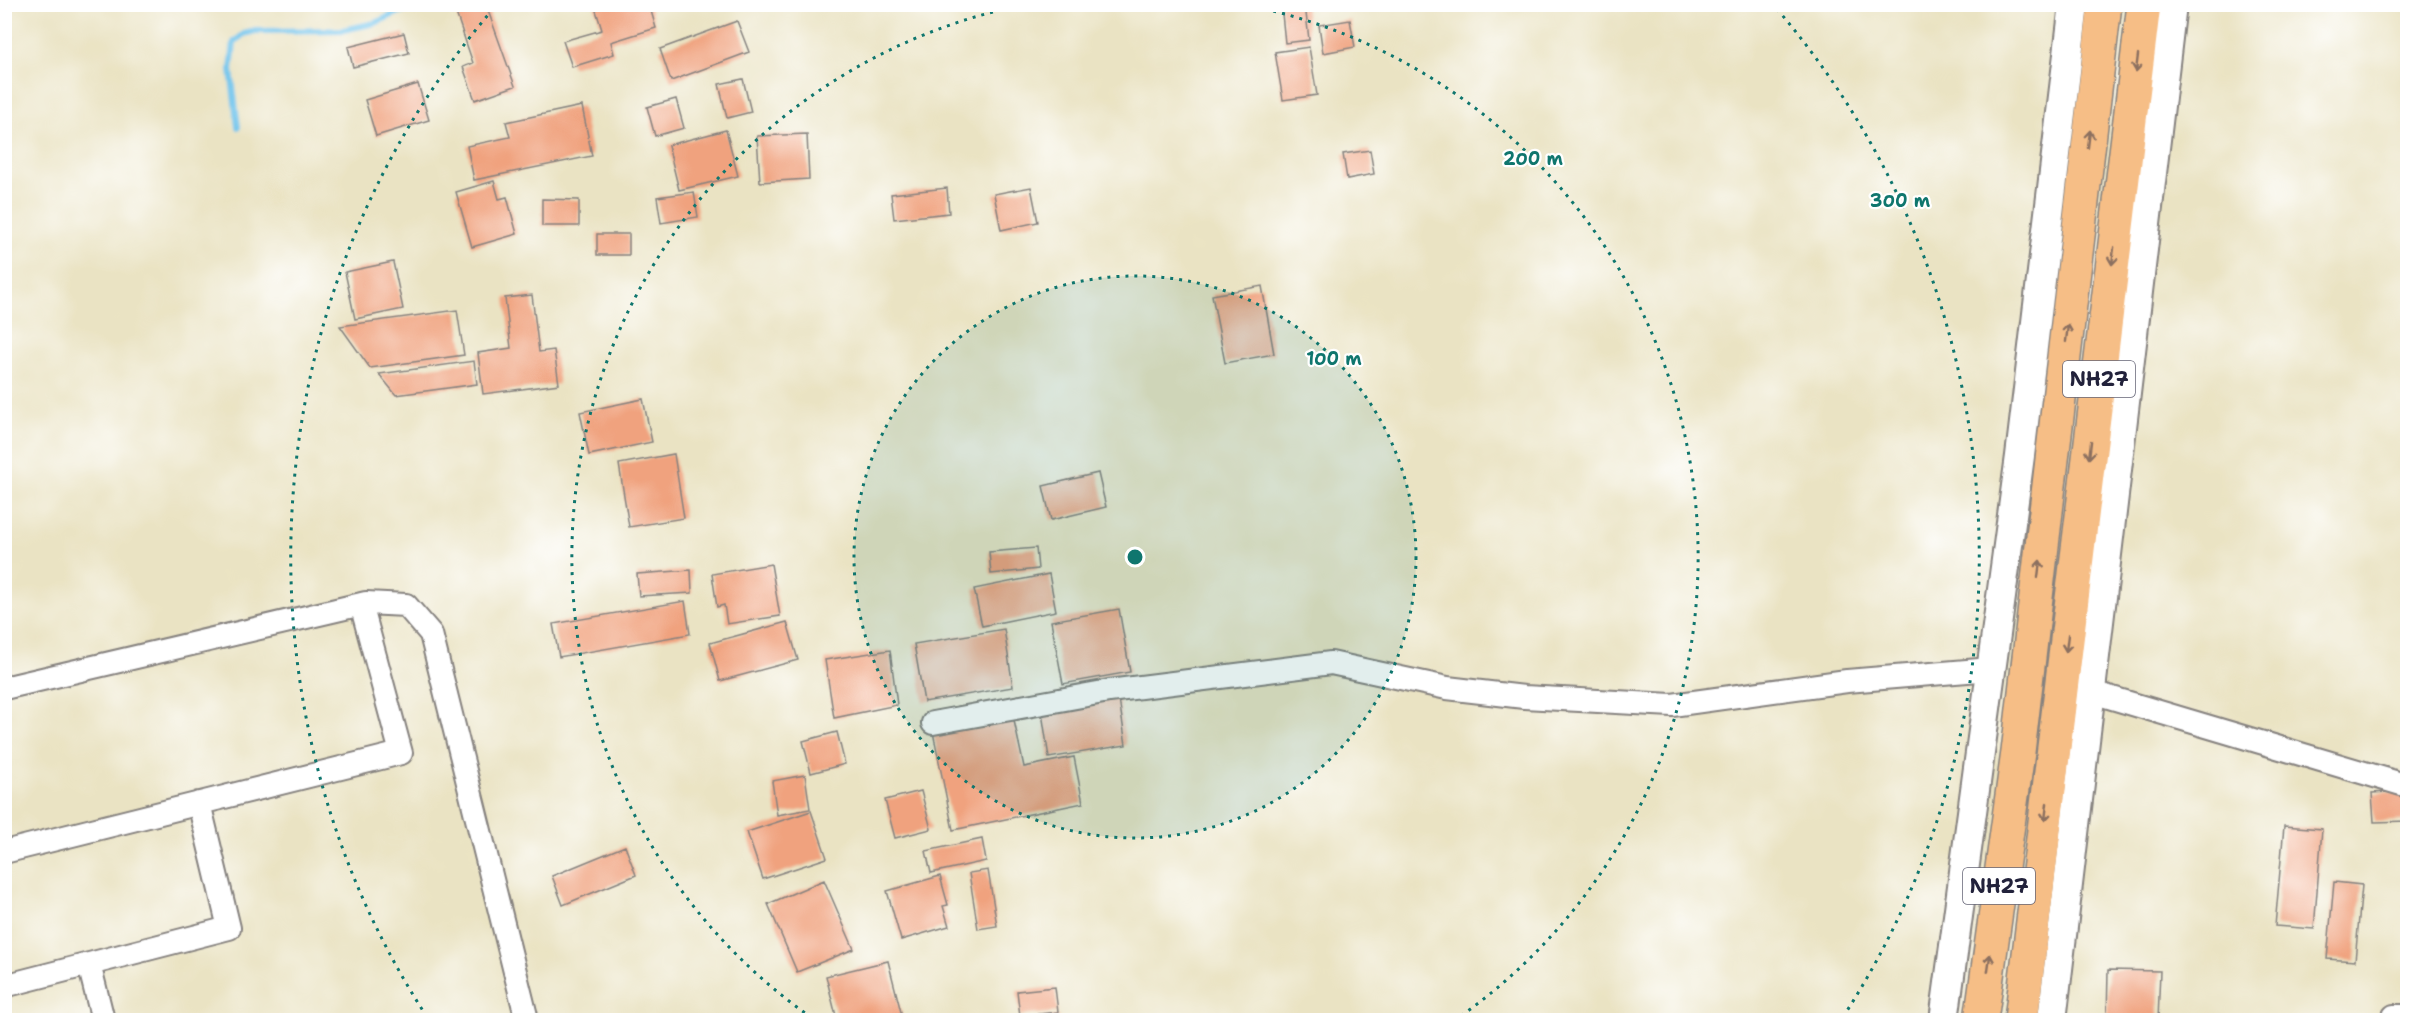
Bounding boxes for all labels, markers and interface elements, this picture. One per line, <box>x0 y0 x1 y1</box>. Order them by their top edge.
one-way arrow <box>2131 52 2142 72</box>
one-way arrow <box>2084 130 2095 150</box>
text: 200 m <box>1503 147 1564 171</box>
text: 300 m <box>1870 189 1931 213</box>
one-way arrow <box>2108 246 2119 266</box>
one-way arrow <box>2062 324 2073 344</box>
text: 100 m <box>1306 347 1362 371</box>
road number: NH27 <box>2063 361 2135 397</box>
one-way arrow <box>2084 439 2095 459</box>
centre of rings <box>1125 547 1145 567</box>
one-way arrow <box>2034 559 2045 579</box>
one-way arrow <box>2061 633 2072 653</box>
one-way arrow <box>2041 802 2052 822</box>
road number: NH27 <box>1963 868 2035 904</box>
one-way arrow <box>1983 953 1994 973</box>

